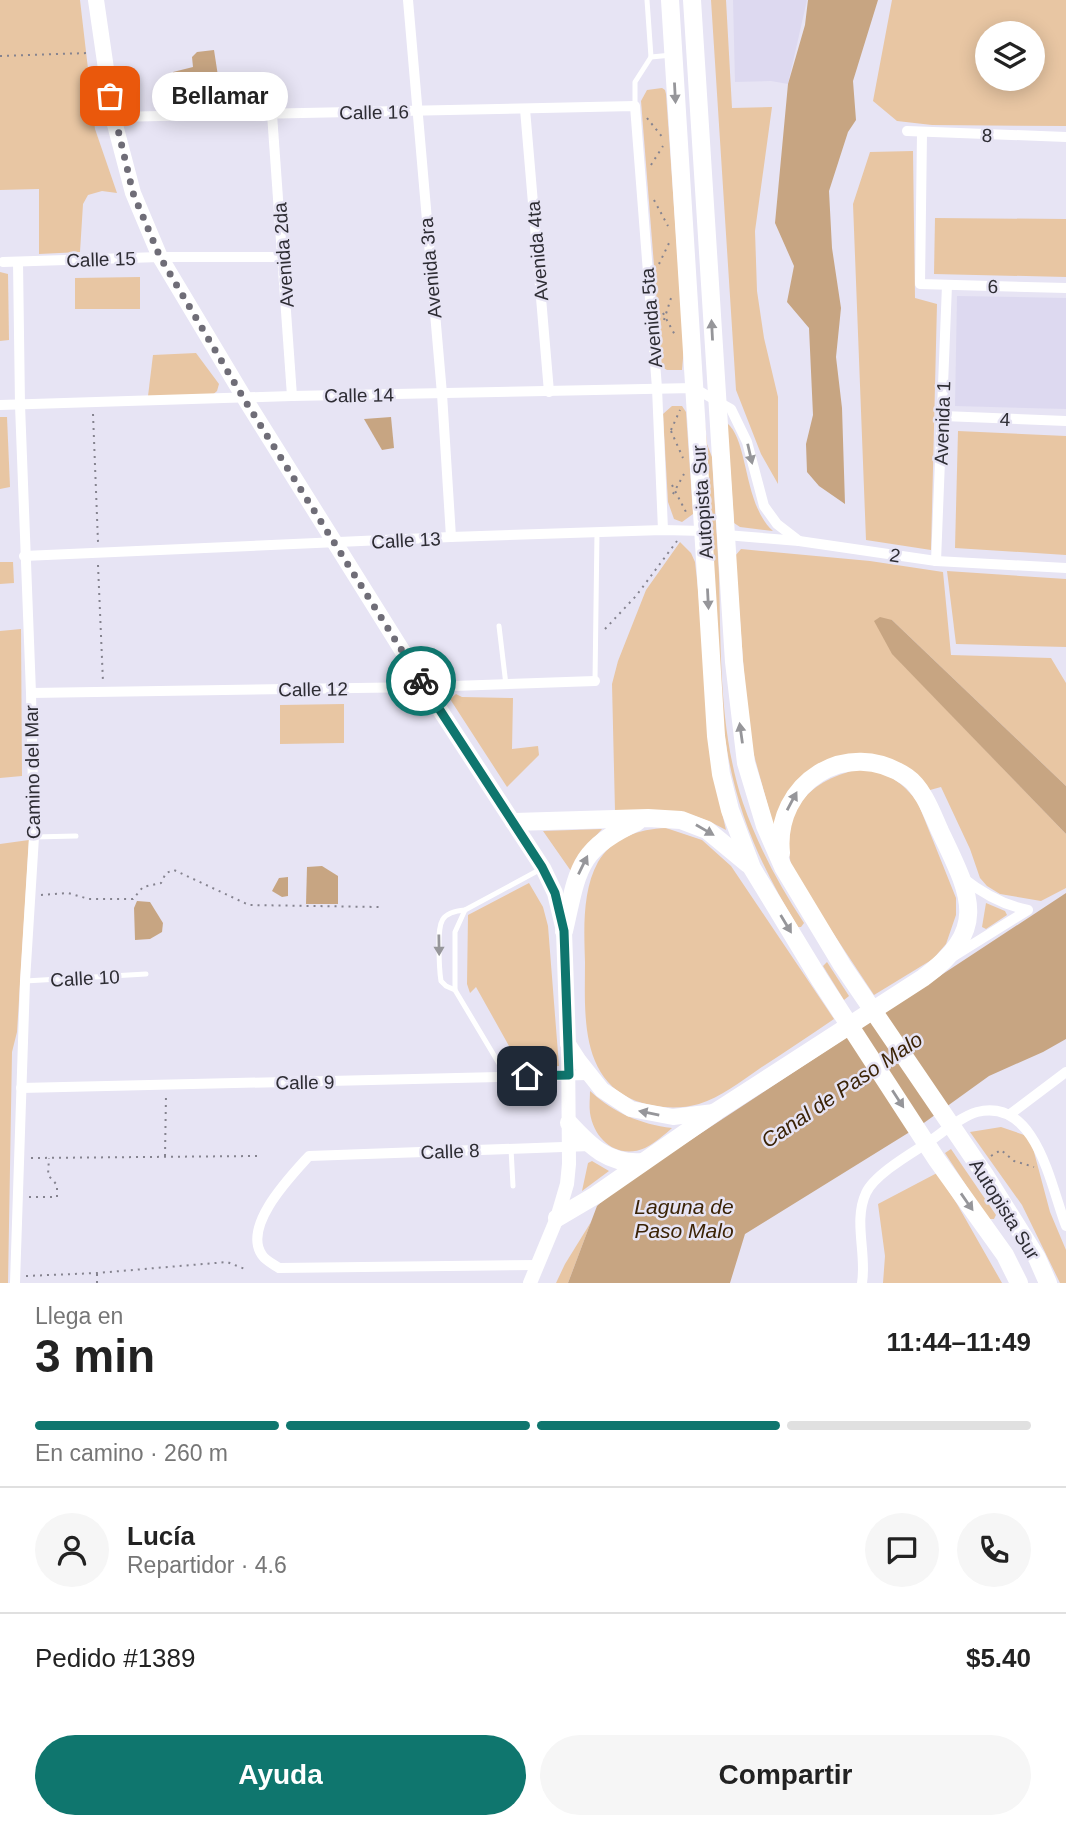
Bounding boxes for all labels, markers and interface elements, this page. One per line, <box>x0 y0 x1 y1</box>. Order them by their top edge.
map controls <box>975 21 1045 91</box>
button: layers <box>975 21 1045 91</box>
pin <box>80 66 140 126</box>
callout: Bellamar <box>152 72 288 120</box>
icon: bag <box>91 77 129 115</box>
one-way arrow <box>670 82 681 104</box>
text: Bellamar <box>171 83 269 109</box>
street label: Calle 16 <box>339 101 409 124</box>
street label: 8 <box>981 125 993 146</box>
street label: Avenida 4ta <box>523 200 552 302</box>
street label: Avenida 2da <box>269 201 298 308</box>
street label: Avenida 3ra <box>416 216 445 319</box>
street label: Calle 15 <box>66 248 136 271</box>
street label: Avenida 5ta <box>637 267 666 369</box>
street label: 6 <box>988 276 998 297</box>
one-way arrow <box>706 319 717 341</box>
street label: Avenida 1 <box>931 381 954 465</box>
street label: Calle 14 <box>324 384 394 407</box>
street label: 4 <box>999 409 1011 430</box>
one-way arrow <box>744 443 755 465</box>
street label: Autopista Sur <box>688 444 717 560</box>
street label: Calle 13 <box>371 528 441 553</box>
street label: 2 <box>888 544 902 567</box>
one-way arrow <box>703 588 714 610</box>
courier <box>386 646 456 716</box>
icon: bike <box>402 662 440 700</box>
street label: Calle 12 <box>278 678 348 701</box>
street label: Camino del Mar <box>21 704 44 839</box>
one-way arrow <box>735 722 746 744</box>
one-way arrow <box>786 792 798 811</box>
one-way arrow <box>696 824 715 837</box>
one-way arrow <box>576 855 588 875</box>
one-way arrow <box>780 915 793 934</box>
one-way arrow <box>433 934 445 956</box>
street label: Calle 10 <box>50 966 120 991</box>
water label: Canal de Paso Malo <box>757 1027 927 1152</box>
pin <box>497 1046 557 1106</box>
icon: home <box>508 1057 546 1095</box>
street label: Calle 9 <box>275 1071 335 1094</box>
one-way arrow <box>891 1089 904 1109</box>
one-way arrow <box>638 1107 660 1118</box>
street label: Calle 8 <box>420 1140 480 1163</box>
street label: Autopista Sur <box>965 1155 1044 1264</box>
one-way arrow <box>960 1193 974 1211</box>
water label: Laguna de Paso Malo <box>634 1195 734 1242</box>
text: Llega en <box>35 1303 123 1329</box>
text: 11:44–11:49 <box>886 1327 1031 1357</box>
text: 3 min <box>35 1330 155 1382</box>
text: En camino · 260 m <box>35 1440 228 1466</box>
button: person <box>35 1513 109 1587</box>
button: chat <box>865 1513 939 1587</box>
button: phone <box>957 1513 1031 1587</box>
text: Lucía <box>127 1521 195 1551</box>
text: Repartidor · 4.6 <box>127 1552 287 1578</box>
text: Pedido #1389 <box>35 1643 195 1673</box>
text: $5.40 <box>966 1643 1031 1673</box>
button: Ayuda <box>35 1735 526 1815</box>
button: Compartir <box>540 1735 1031 1815</box>

